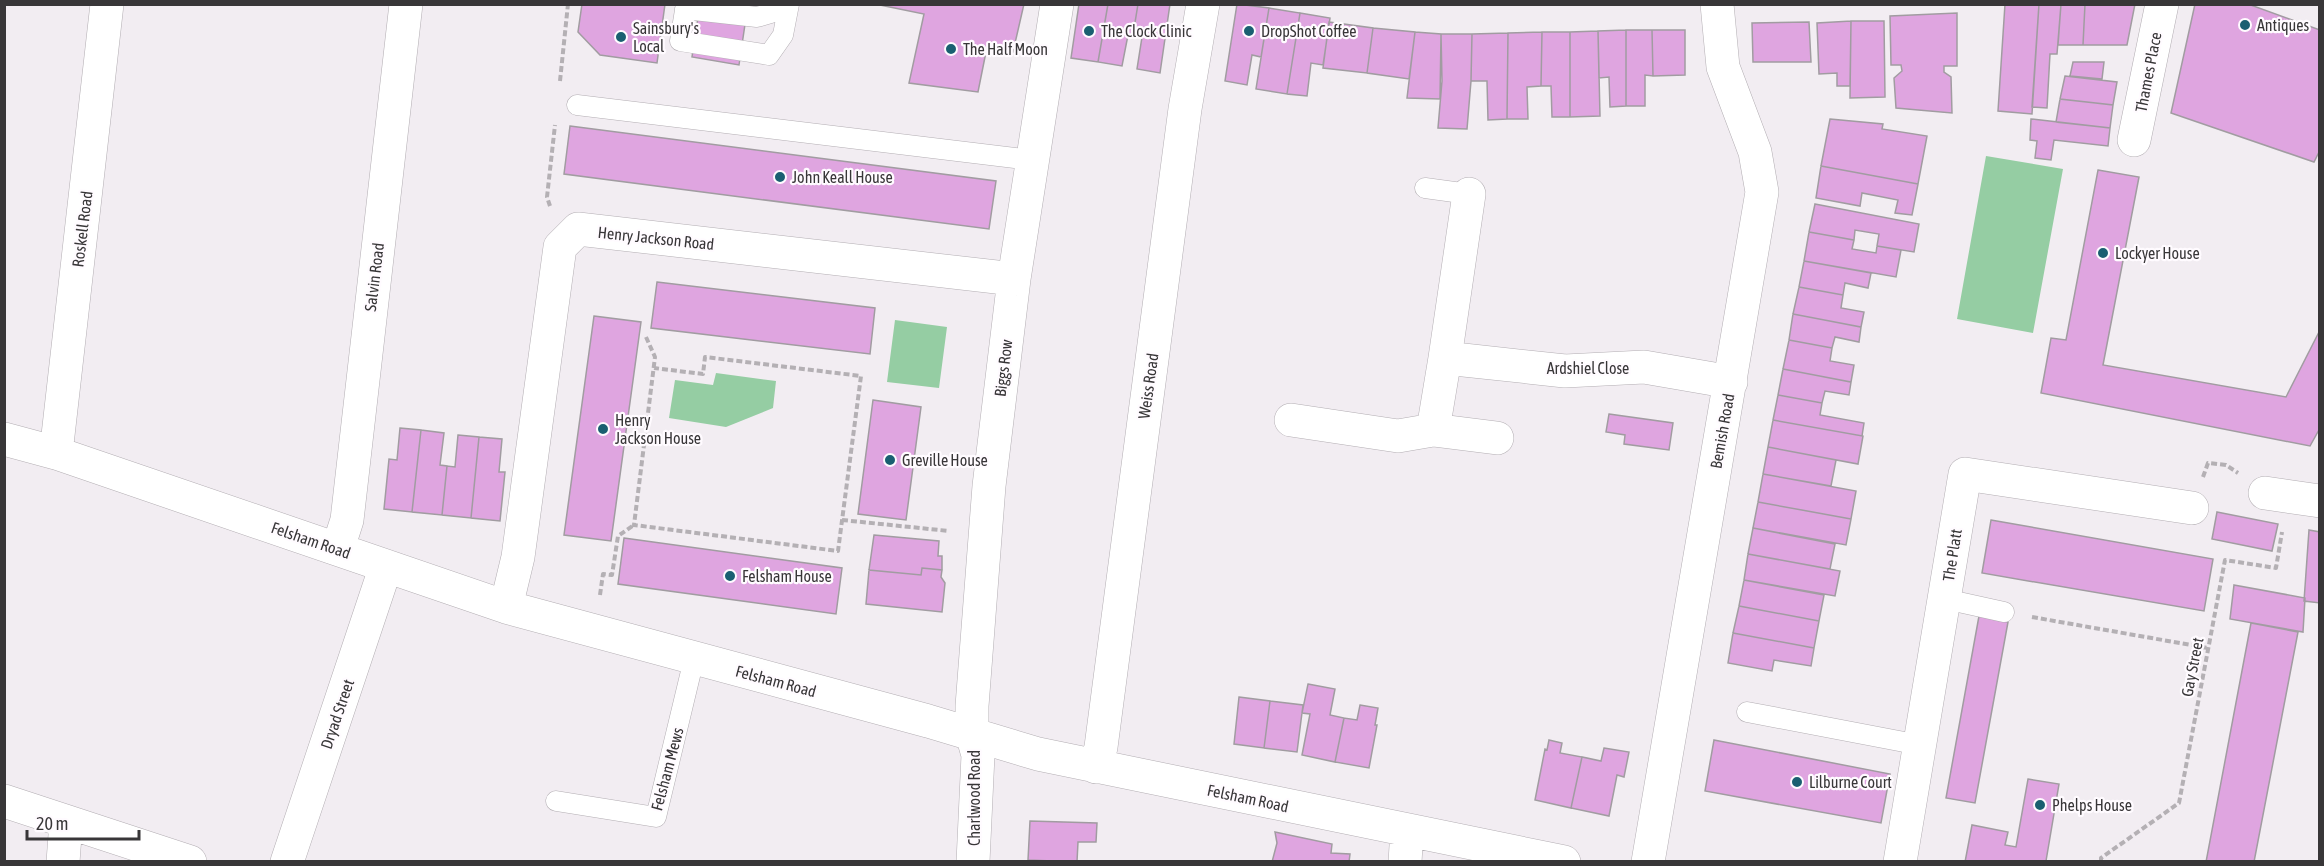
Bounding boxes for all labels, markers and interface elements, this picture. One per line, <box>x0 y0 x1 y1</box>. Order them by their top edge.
place label: Antiques <box>2257 16 2309 35</box>
marker: Antiques <box>2238 18 2252 32</box>
place label: Sainsbury's Local <box>633 19 699 55</box>
place label: The Clock Clinic <box>1101 22 1191 40</box>
place label: DropShot Coffee <box>1261 22 1356 41</box>
marker: The Clock Clinic <box>1082 24 1096 38</box>
marker: DropShot Coffee <box>1242 24 1256 38</box>
marker: Sainsbury's Local <box>614 30 628 44</box>
street label: Thames Place <box>2131 30 2165 114</box>
place label: The Half Moon <box>963 40 1048 58</box>
marker: The Half Moon <box>944 42 958 56</box>
place label: John Keall House <box>792 168 893 186</box>
marker: John Keall House <box>773 170 787 184</box>
street label: Roskell Road <box>68 190 96 268</box>
street label: Henry Jackson Road <box>597 223 715 254</box>
street label: Salvin Road <box>361 242 387 312</box>
place label: Lockyer House <box>2115 244 2200 263</box>
marker: Lockyer House <box>2096 246 2110 260</box>
street label: Biggs Row <box>991 338 1016 398</box>
street label: Weiss Road <box>1134 352 1162 420</box>
street label: Ardshiel Close <box>1547 359 1629 377</box>
street label: Bemish Road <box>1707 392 1737 470</box>
place label: Henry Jackson House <box>615 411 701 447</box>
marker: Henry Jackson House <box>596 422 610 436</box>
place label: Greville House <box>902 451 988 469</box>
marker: Greville House <box>883 453 897 467</box>
street label: Felsham Road <box>269 518 353 562</box>
street label: The Platt <box>1939 527 1965 582</box>
place label: Felsham House <box>742 567 832 585</box>
marker: Felsham House <box>723 569 737 583</box>
street label: Gay Street <box>2177 636 2208 698</box>
street label: Felsham Road <box>734 662 818 700</box>
street label: Dryad Street <box>317 676 358 752</box>
street label: Felsham Mews <box>647 725 687 812</box>
street label: Charlwood Road <box>965 750 983 846</box>
place label: Lilburne Court <box>1809 773 1892 791</box>
marker: Lilburne Court <box>1790 775 1804 789</box>
street label: Felsham Road <box>1206 781 1290 815</box>
place label: Phelps House <box>2052 796 2132 815</box>
marker: Phelps House <box>2033 798 2047 812</box>
scale bar <box>27 803 140 841</box>
text: 20 m <box>36 813 68 834</box>

